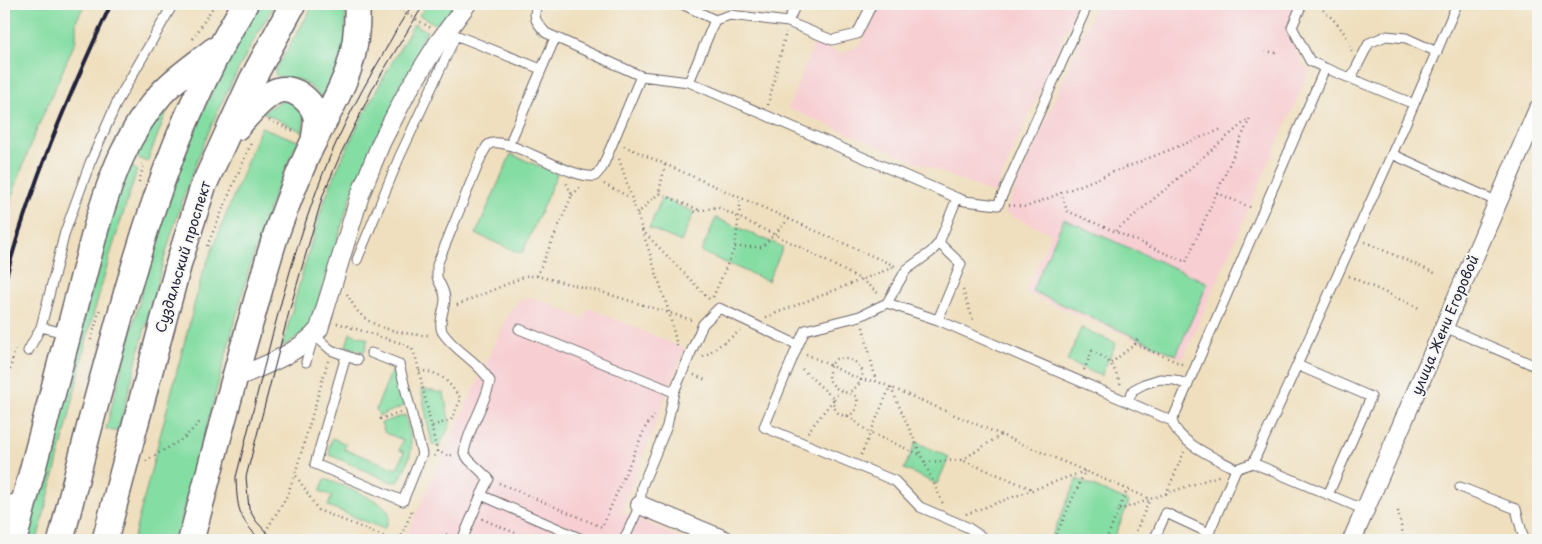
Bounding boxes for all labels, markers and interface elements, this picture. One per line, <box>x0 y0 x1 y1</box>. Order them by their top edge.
street label: Суздальский проспект <box>149 178 216 335</box>
street label: улица Жени Егоровой <box>1406 252 1484 398</box>

